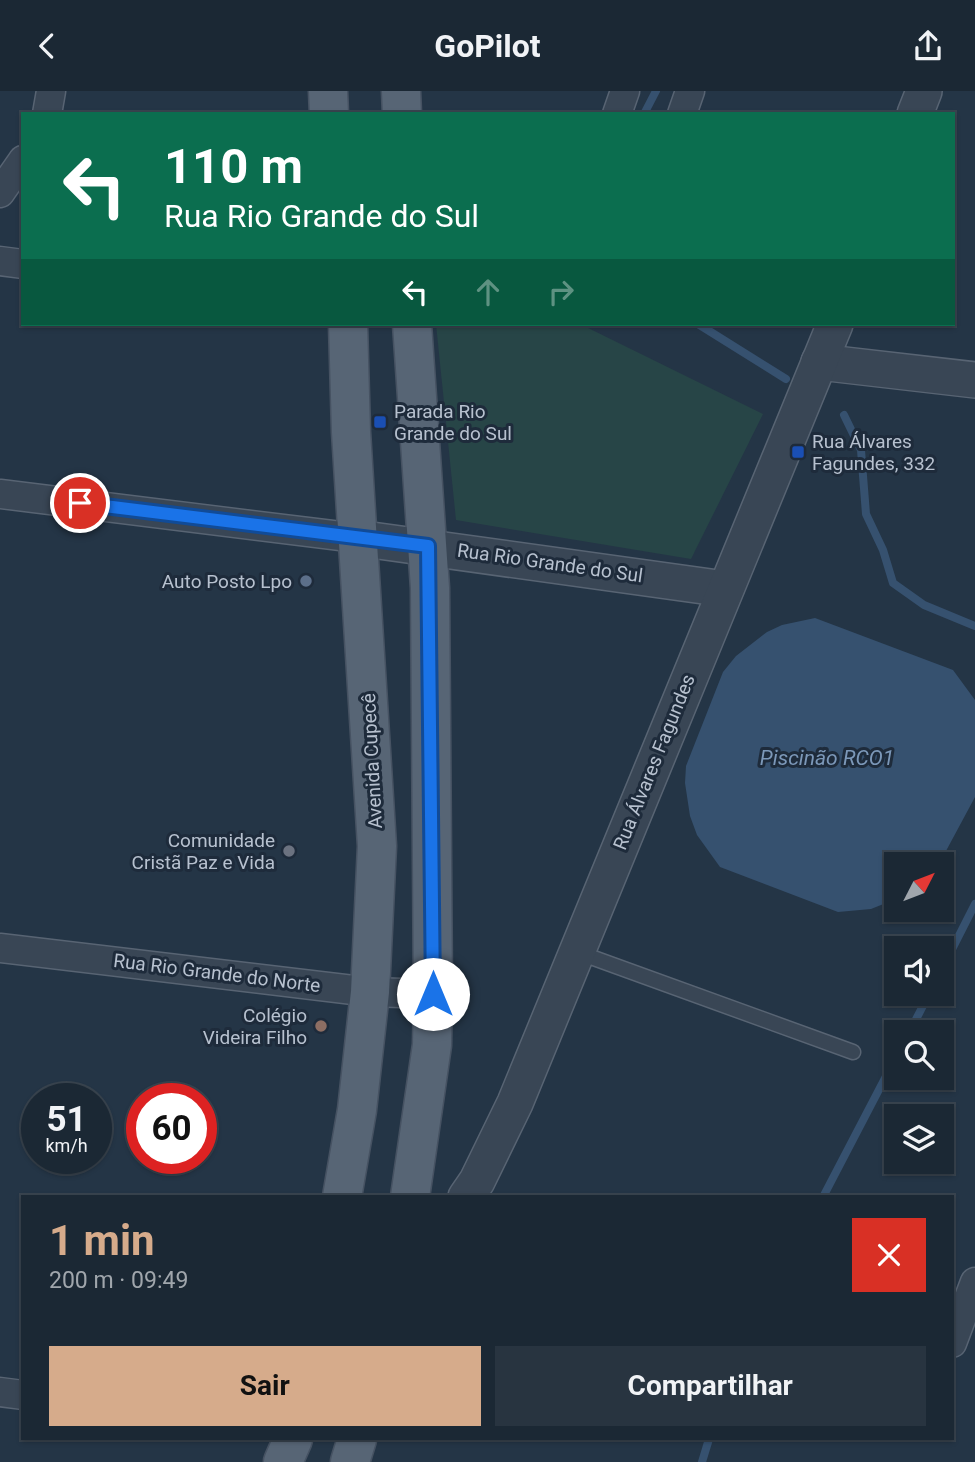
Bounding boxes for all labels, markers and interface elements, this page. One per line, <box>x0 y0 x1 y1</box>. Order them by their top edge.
icon: back <box>28 27 66 65</box>
text: GoPilot <box>434 27 541 65</box>
icon: share <box>909 27 947 65</box>
text: 110 m <box>164 138 303 195</box>
icon: left <box>49 140 140 231</box>
text: Rua Rio Grande do Sul <box>164 197 479 235</box>
icon: left <box>396 273 434 311</box>
icon: ahead <box>469 273 507 311</box>
icon: right <box>542 273 580 311</box>
place label: Parada Rio Grande do Sul <box>394 400 512 445</box>
marker: Parada Rio Grande do Sul <box>372 414 388 430</box>
place label: Rua Álvares Fagundes, 332 <box>812 430 935 475</box>
marker: Rua Álvares Fagundes, 332 <box>790 444 806 460</box>
pin <box>50 473 110 533</box>
icon: arrive <box>61 484 99 522</box>
street label: Rua Rio Grande do Sul <box>456 539 644 587</box>
place label: Auto Posto Lpo <box>162 570 292 593</box>
marker: Auto Posto Lpo <box>298 573 314 589</box>
street label: Rua Álvares Fagundes <box>608 671 700 853</box>
street label: Avenida Cupecê <box>357 693 387 829</box>
water label: Piscinão RCO1 <box>760 746 894 770</box>
place label: Comunidade Cristã Paz e Vida <box>132 829 275 874</box>
marker: Comunidade Cristã Paz e Vida <box>281 843 297 859</box>
north arrow <box>884 852 954 922</box>
map controls <box>884 852 954 1174</box>
button: sound <box>884 936 954 1006</box>
street label: Rua Rio Grande do Norte <box>112 949 322 997</box>
position arrow <box>396 957 470 1031</box>
place label: Colégio Videira Filho <box>203 1004 307 1049</box>
marker: Colégio Videira Filho <box>313 1018 329 1034</box>
button: search <box>884 1020 954 1090</box>
speed limit sign: 60 <box>126 1083 217 1174</box>
text: 51 <box>46 1099 87 1140</box>
button: layers <box>884 1104 954 1174</box>
text: km/h <box>45 1135 88 1156</box>
text: 1 min <box>49 1216 155 1265</box>
button: close <box>852 1218 926 1292</box>
text: 200 m · 09:49 <box>49 1267 188 1294</box>
button: Sair <box>49 1346 481 1426</box>
button: Compartilhar <box>495 1346 926 1426</box>

